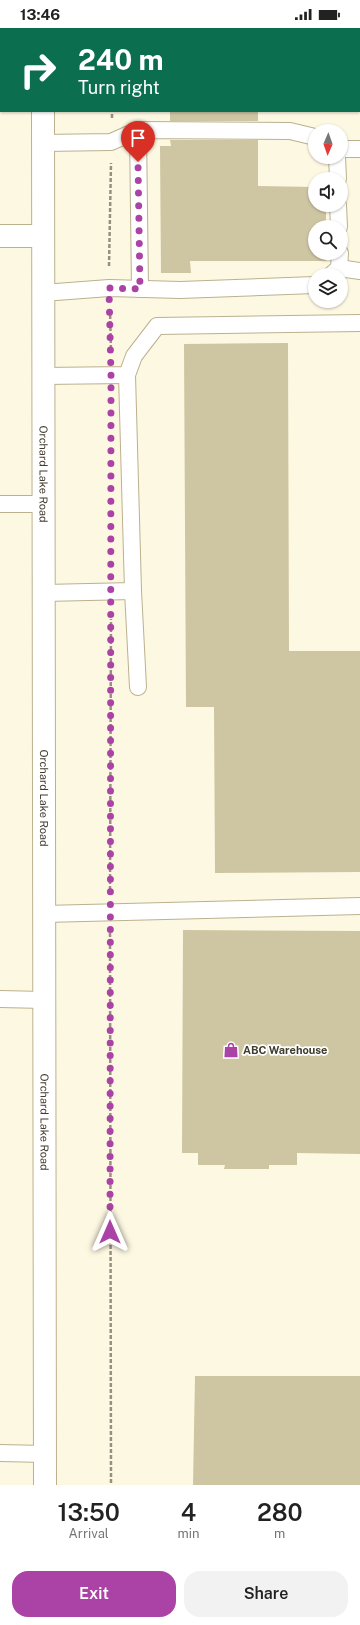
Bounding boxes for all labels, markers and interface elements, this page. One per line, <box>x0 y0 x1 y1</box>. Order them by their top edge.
text: 13:46 <box>20 6 60 23</box>
text: 240 m <box>78 43 164 76</box>
icon: right <box>12 44 64 96</box>
text: Turn right <box>78 77 160 98</box>
pin <box>121 121 155 162</box>
north arrow <box>308 124 348 164</box>
map controls <box>308 124 348 308</box>
icon: arrive <box>127 127 149 149</box>
button: sound <box>308 172 348 212</box>
button: search <box>308 220 348 260</box>
button: layers <box>308 268 348 308</box>
street label: Orchard Lake Road <box>37 425 50 523</box>
street label: Orchard Lake Road <box>38 749 50 847</box>
shop icon: ABC Warehouse <box>222 1041 240 1059</box>
place label: ABC Warehouse <box>243 1044 327 1056</box>
street label: Orchard Lake Road <box>38 1073 51 1171</box>
position arrow <box>89 1211 131 1253</box>
text: 13:50 <box>57 1498 120 1526</box>
text: 4 <box>181 1498 196 1526</box>
text: 280 <box>257 1498 303 1526</box>
text: Arrival <box>69 1526 109 1541</box>
text: min <box>177 1526 199 1541</box>
text: m <box>274 1526 285 1541</box>
button: Exit <box>12 1571 176 1617</box>
button: Share <box>184 1571 348 1617</box>

